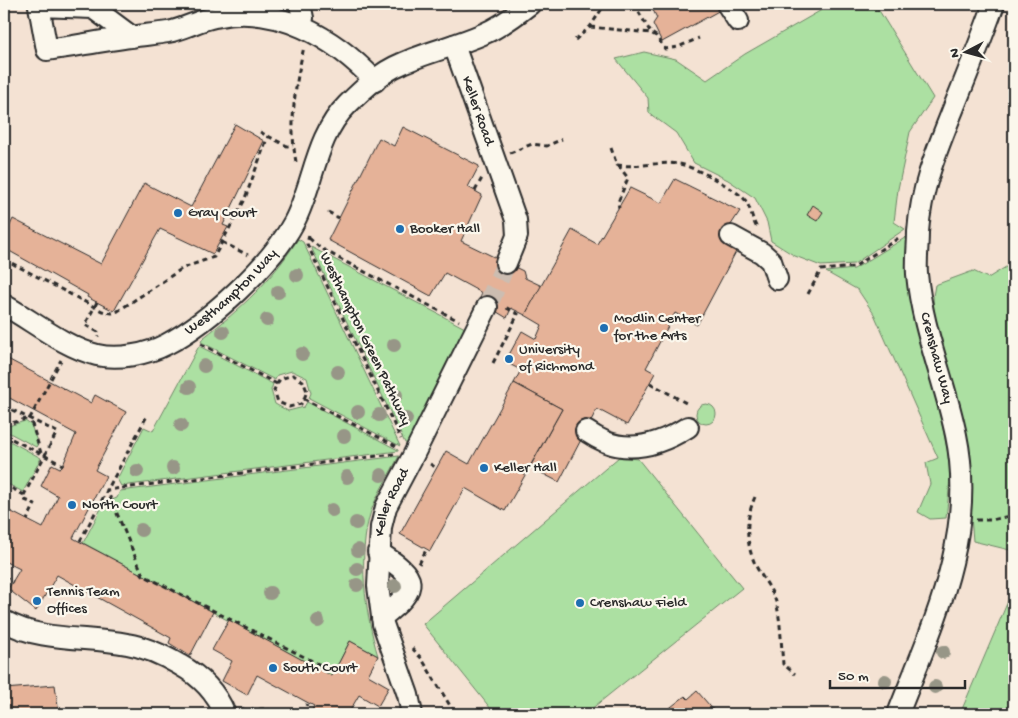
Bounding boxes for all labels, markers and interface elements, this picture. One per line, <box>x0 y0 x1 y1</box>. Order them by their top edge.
north arrow <box>940 28 990 78</box>
text: N <box>947 48 964 59</box>
street label: Keller Road <box>457 74 498 149</box>
place label: Gray Court <box>188 204 258 222</box>
marker: Gray Court <box>172 207 184 219</box>
place label: Booker Hall <box>409 220 480 238</box>
marker: Booker Hall <box>394 223 406 235</box>
street label: Westhampton Way <box>181 245 282 340</box>
street label: Westhampton Green Pathway <box>315 250 415 429</box>
place label: Modlin Center for the Arts <box>613 310 702 345</box>
street label: Crenshaw Way <box>915 310 957 406</box>
marker: Modlin Center for the Arts <box>598 322 610 334</box>
place label: University of Richmond <box>519 341 595 376</box>
marker: University of Richmond <box>503 353 515 365</box>
place label: Keller Hall <box>494 459 557 477</box>
marker: Keller Hall <box>478 462 490 474</box>
street label: Keller Road <box>372 464 414 537</box>
place label: North Court <box>82 496 159 514</box>
marker: North Court <box>66 499 78 511</box>
place label: Tennis Team Offices <box>46 583 120 618</box>
place label: Crenshaw Field <box>590 594 687 612</box>
marker: Tennis Team Offices <box>31 595 43 607</box>
marker: Crenshaw Field <box>574 597 586 609</box>
scale bar <box>830 658 966 690</box>
place label: South Court <box>283 659 359 677</box>
marker: South Court <box>267 662 279 674</box>
text: 50 m <box>838 668 869 686</box>

